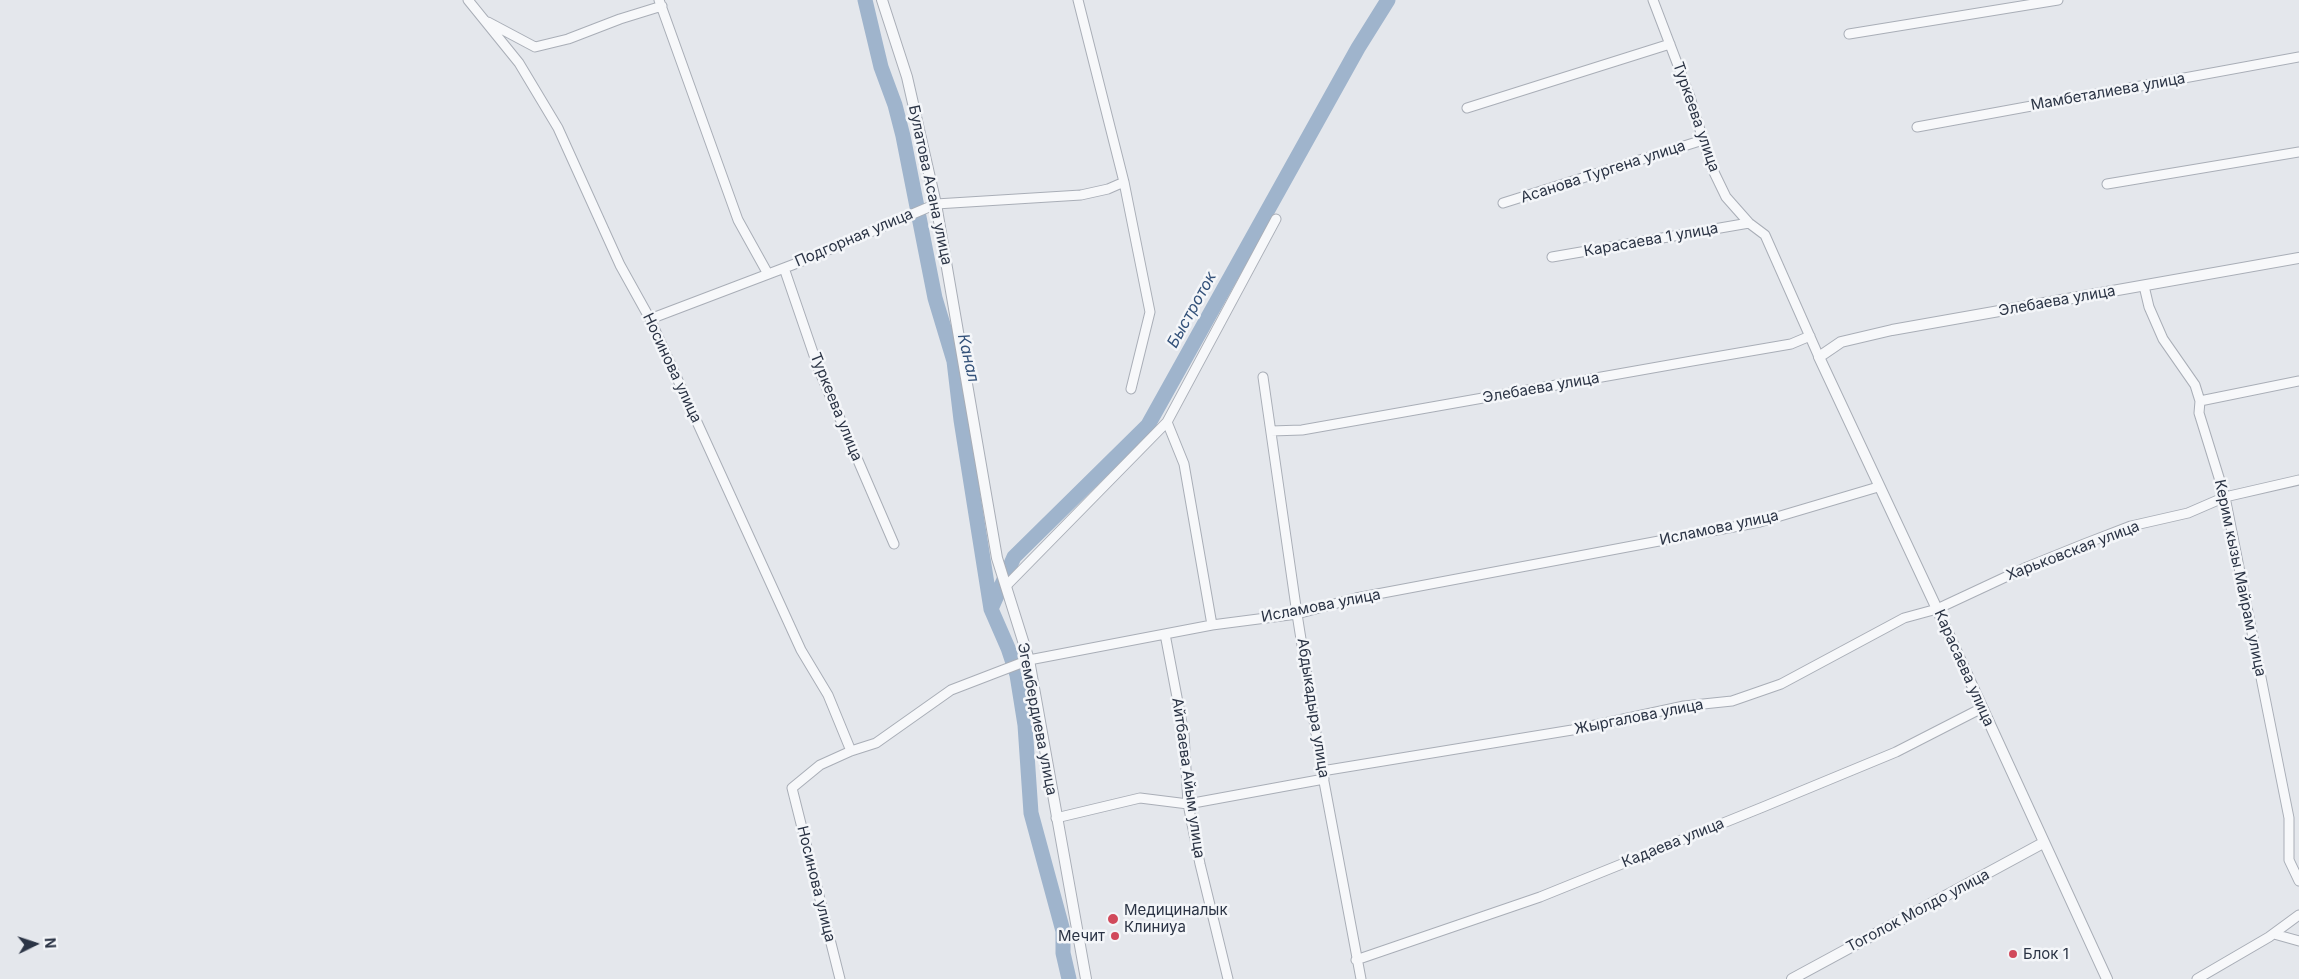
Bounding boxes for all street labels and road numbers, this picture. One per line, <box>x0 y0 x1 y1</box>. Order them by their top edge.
street label: Туркеева улица <box>1669 60 1723 174</box>
street label: Мамбеталиева улица <box>2029 70 2187 114</box>
street label: Булатова Асана улица <box>904 103 956 267</box>
street label: Асанова Тургена улица <box>1518 137 1688 207</box>
street label: Подгорная улица <box>792 205 916 271</box>
street label: Карасаева 1 улица <box>1582 219 1720 261</box>
street label: Элебаева улица <box>1997 282 2117 320</box>
street label: Носинова улица <box>639 310 705 426</box>
street label: Туркеева улица <box>806 350 866 464</box>
street label: Элебаева улица <box>1481 369 1601 407</box>
street label: Керим кызы Майрам улица <box>2210 478 2270 678</box>
street label: Исламова улица <box>1658 507 1780 549</box>
street label: Харьковская улица <box>2004 517 2142 585</box>
street label: Исламова улица <box>1260 586 1382 626</box>
street label: Карасаева улица <box>1930 607 1998 729</box>
street label: Абдыкадыра улица <box>1293 637 1333 779</box>
street label: Эгембердиева улица <box>1013 641 1061 797</box>
street label: Жыргалова улица <box>1573 696 1705 738</box>
street label: Айтбаева Айым улица <box>1168 697 1208 859</box>
street label: Кадаева улица <box>1619 814 1727 872</box>
street label: Носинова улица <box>793 824 839 944</box>
street label: Тоголок Молдо улица <box>1843 866 1993 956</box>

